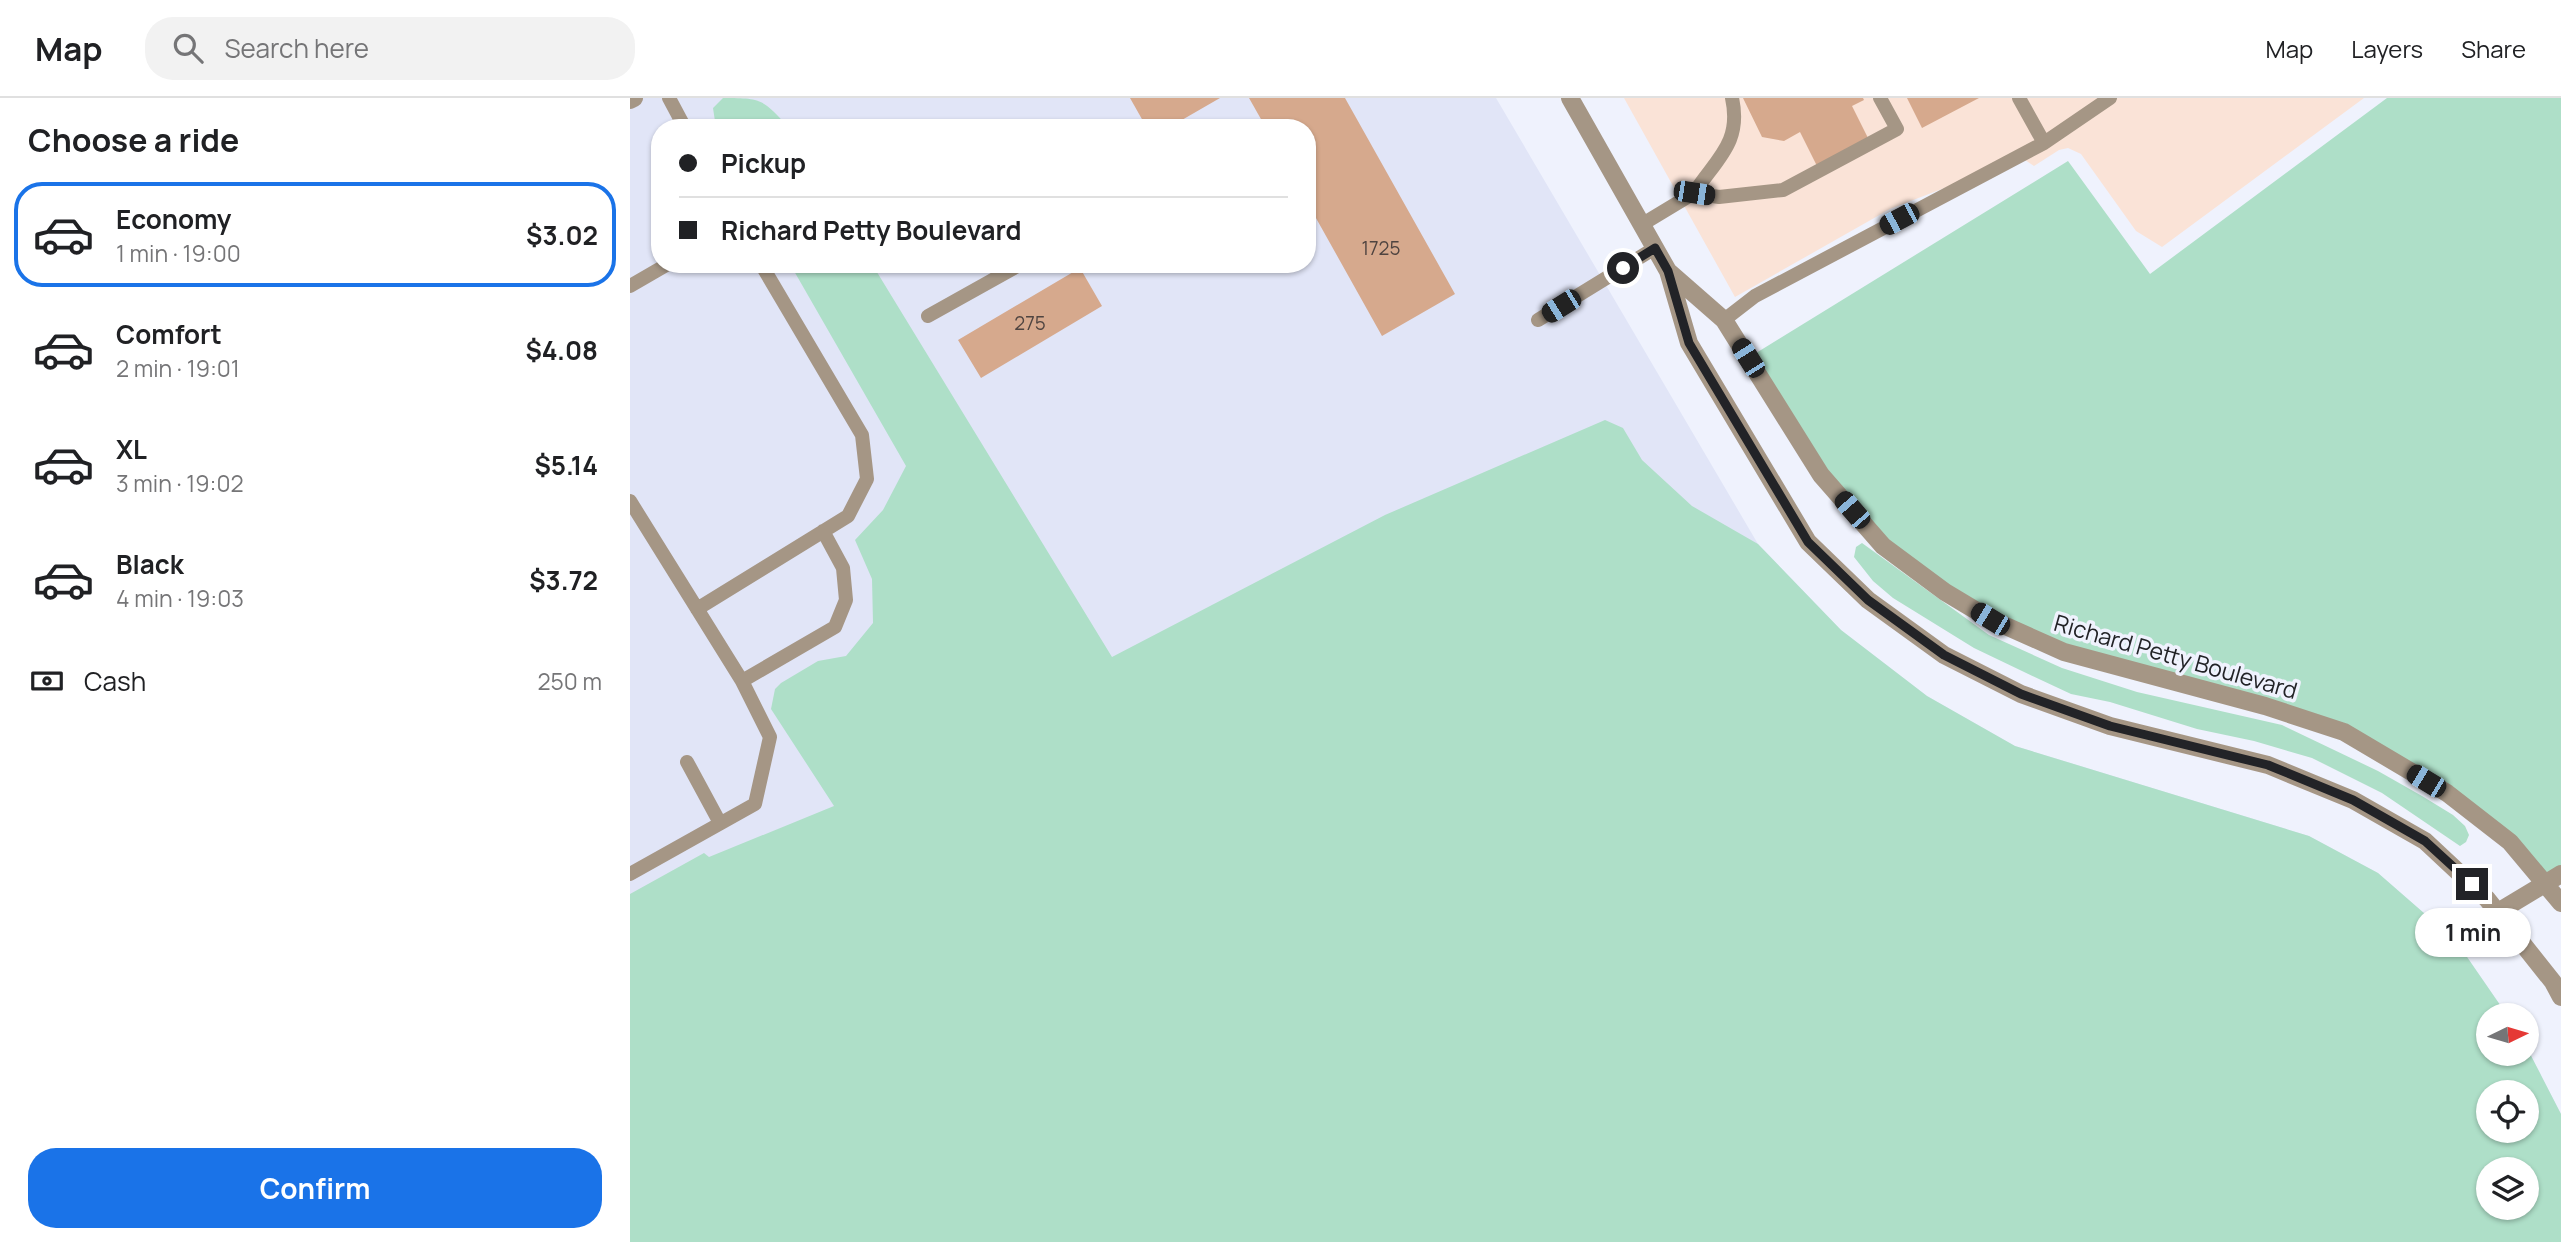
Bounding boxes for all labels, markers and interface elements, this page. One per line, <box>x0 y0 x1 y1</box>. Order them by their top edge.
search box <box>145 17 635 80</box>
text: Map <box>35 26 103 71</box>
icon: search <box>169 29 207 67</box>
text: Search here <box>225 30 369 66</box>
text: Map <box>2266 32 2313 65</box>
text: Layers <box>2351 32 2423 65</box>
text: Share <box>2461 32 2526 65</box>
text: Choose a ride <box>28 118 239 162</box>
text: Pickup <box>721 145 806 181</box>
car <box>1672 179 1717 207</box>
car <box>1876 200 1923 238</box>
text: Economy <box>116 201 231 237</box>
icon: car <box>32 203 95 266</box>
text: Richard Petty Boulevard <box>721 212 1022 248</box>
text: $3.02 <box>526 217 598 253</box>
house number: 1725 <box>1362 235 1400 261</box>
text: 1 min · 19:00 <box>116 237 241 269</box>
route start <box>1607 252 1639 284</box>
car <box>1538 286 1585 326</box>
house number: 275 <box>1014 310 1046 336</box>
text: Comfort <box>116 316 222 352</box>
icon: car <box>32 318 95 381</box>
text: $4.08 <box>525 332 598 368</box>
car <box>1728 335 1769 381</box>
text: 2 min · 19:01 <box>116 352 240 384</box>
text: XL <box>116 431 147 467</box>
icon: car <box>32 433 95 496</box>
text: $5.14 <box>534 447 598 483</box>
text: 3 min · 19:02 <box>116 467 244 499</box>
car <box>1831 487 1874 533</box>
text: Black <box>116 546 184 582</box>
icon: car <box>32 548 95 611</box>
text: $3.72 <box>529 562 598 598</box>
text: 4 min · 19:03 <box>116 582 244 614</box>
car <box>1967 599 2014 639</box>
street label: Richard Petty Boulevard <box>2051 606 2301 706</box>
icon: cash <box>28 662 66 700</box>
text: Cash <box>84 663 146 699</box>
text: 250 m <box>537 665 602 697</box>
car <box>2403 761 2450 801</box>
route end <box>2456 868 2488 900</box>
callout: 1 min <box>2414 908 2530 958</box>
text: 1 min <box>2445 916 2501 948</box>
north arrow <box>2476 1003 2539 1066</box>
map controls <box>2476 1003 2539 1220</box>
button: locate <box>2476 1080 2539 1143</box>
button: Confirm <box>28 1148 602 1228</box>
button: layers <box>2476 1157 2539 1220</box>

